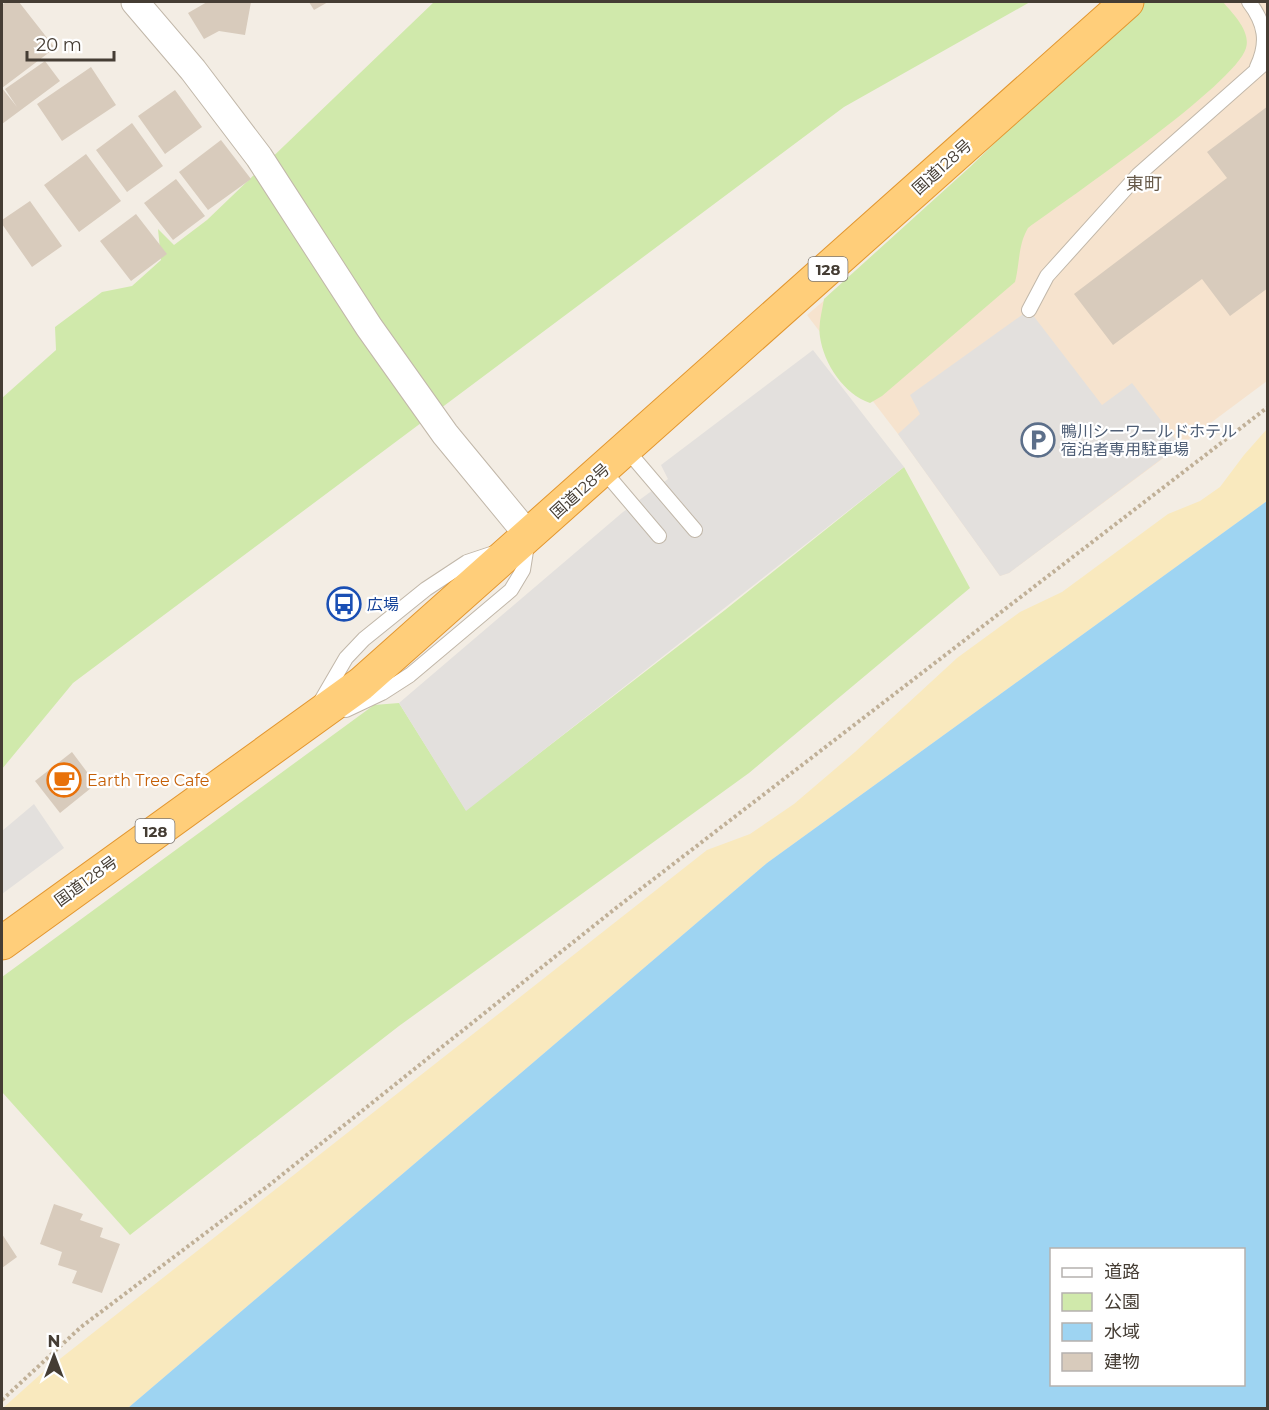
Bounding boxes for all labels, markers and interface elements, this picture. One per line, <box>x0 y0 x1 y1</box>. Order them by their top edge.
scale bar <box>27 24 114 62</box>
text: 20 m <box>36 34 82 56</box>
street label: 国道128号 <box>908 135 976 199</box>
district label: 東町 <box>1126 173 1162 195</box>
road number: 128 <box>808 257 848 281</box>
parking icon: 鴨川シーワールドホテル 宿泊者専用駐車場 <box>1020 422 1056 458</box>
place label: 鴨川シーワールドホテル 宿泊者専用駐車場 <box>1061 422 1237 459</box>
street label: 国道128号 <box>546 459 614 523</box>
bus stop icon: 広場 <box>326 586 362 622</box>
place label: 広場 <box>367 595 399 614</box>
cafe icon: Earth Tree Cafe <box>46 762 82 798</box>
place label: Earth Tree Cafe <box>87 771 209 790</box>
road number: 128 <box>136 819 174 843</box>
street label: 国道128号 <box>51 852 121 910</box>
legend <box>1050 1248 1245 1386</box>
text: 道路 <box>1104 1261 1140 1283</box>
text: 公園 <box>1104 1291 1140 1313</box>
text: 水域 <box>1104 1321 1140 1343</box>
north arrow <box>24 1326 84 1386</box>
text: N <box>48 1332 60 1351</box>
text: 建物 <box>1104 1351 1140 1373</box>

